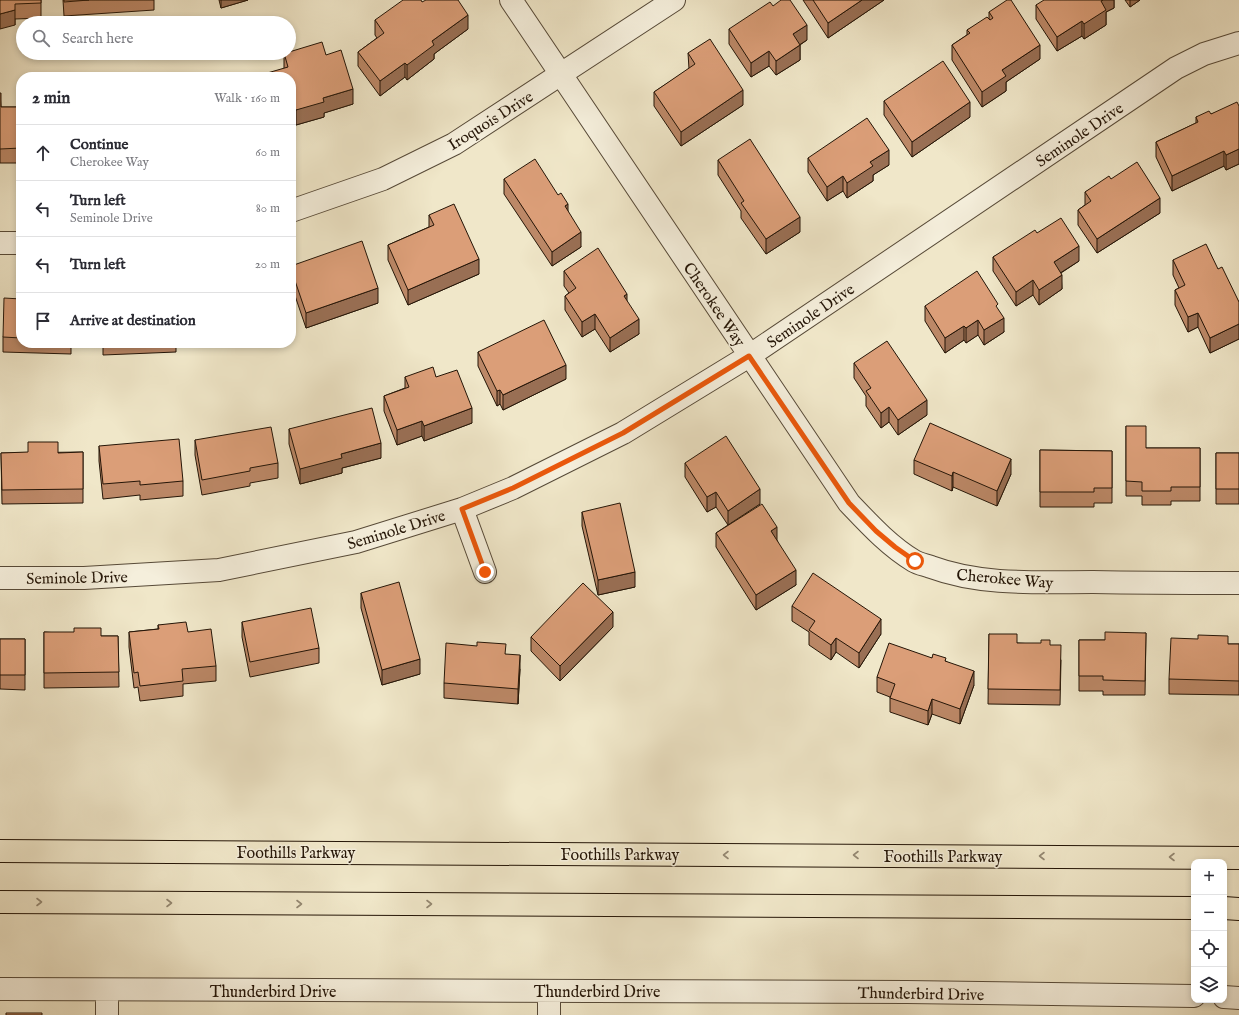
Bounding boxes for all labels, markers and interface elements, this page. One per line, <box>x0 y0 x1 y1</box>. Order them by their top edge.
search box <box>16 16 296 60</box>
icon: search <box>30 27 52 49</box>
text: Search here <box>62 29 133 48</box>
text: 2 min <box>32 88 70 109</box>
street label: Iroquois Drive <box>445 88 537 156</box>
text: Walk · 160 m <box>214 90 280 107</box>
street label: Seminole Drive <box>1032 99 1128 172</box>
text: Continue <box>70 135 128 154</box>
icon: ahead <box>32 142 54 164</box>
text: 60 m <box>255 144 280 161</box>
text: Cherokee Way <box>70 154 149 171</box>
text: Turn left <box>70 191 126 210</box>
icon: left <box>32 198 54 220</box>
text: 80 m <box>256 200 280 217</box>
text: Seminole Drive <box>70 210 153 227</box>
icon: left <box>32 254 54 276</box>
text: Turn left <box>70 255 126 274</box>
text: 20 m <box>255 256 280 273</box>
street label: Cherokee Way <box>678 259 749 351</box>
street label: Seminole Drive <box>763 280 859 353</box>
icon: arrive <box>32 310 54 332</box>
text: Arrive at destination <box>70 311 196 330</box>
street label: Seminole Drive <box>345 506 448 555</box>
route start <box>906 552 924 570</box>
route end <box>476 563 494 581</box>
street label: Cherokee Way <box>956 566 1054 594</box>
street label: Seminole Drive <box>26 568 128 590</box>
street label: Foothills Parkway <box>237 844 356 864</box>
street label: Foothills Parkway <box>561 846 680 866</box>
street label: Foothills Parkway <box>884 848 1003 868</box>
one-way arrow <box>723 851 729 859</box>
one-way arrow <box>853 851 859 859</box>
one-way arrow <box>1039 852 1045 860</box>
one-way arrow <box>1169 853 1175 861</box>
map controls <box>1191 859 1227 1003</box>
button: + <box>1191 859 1227 895</box>
button: − <box>1191 895 1227 931</box>
one-way arrow <box>36 898 42 907</box>
one-way arrow <box>166 899 172 907</box>
one-way arrow <box>296 900 302 908</box>
one-way arrow <box>426 900 432 908</box>
button: locate <box>1191 931 1227 967</box>
button: layers <box>1191 967 1227 1003</box>
street label: Thunderbird Drive <box>210 983 336 1003</box>
street label: Thunderbird Drive <box>534 983 660 1003</box>
street label: Thunderbird Drive <box>857 984 984 1006</box>

